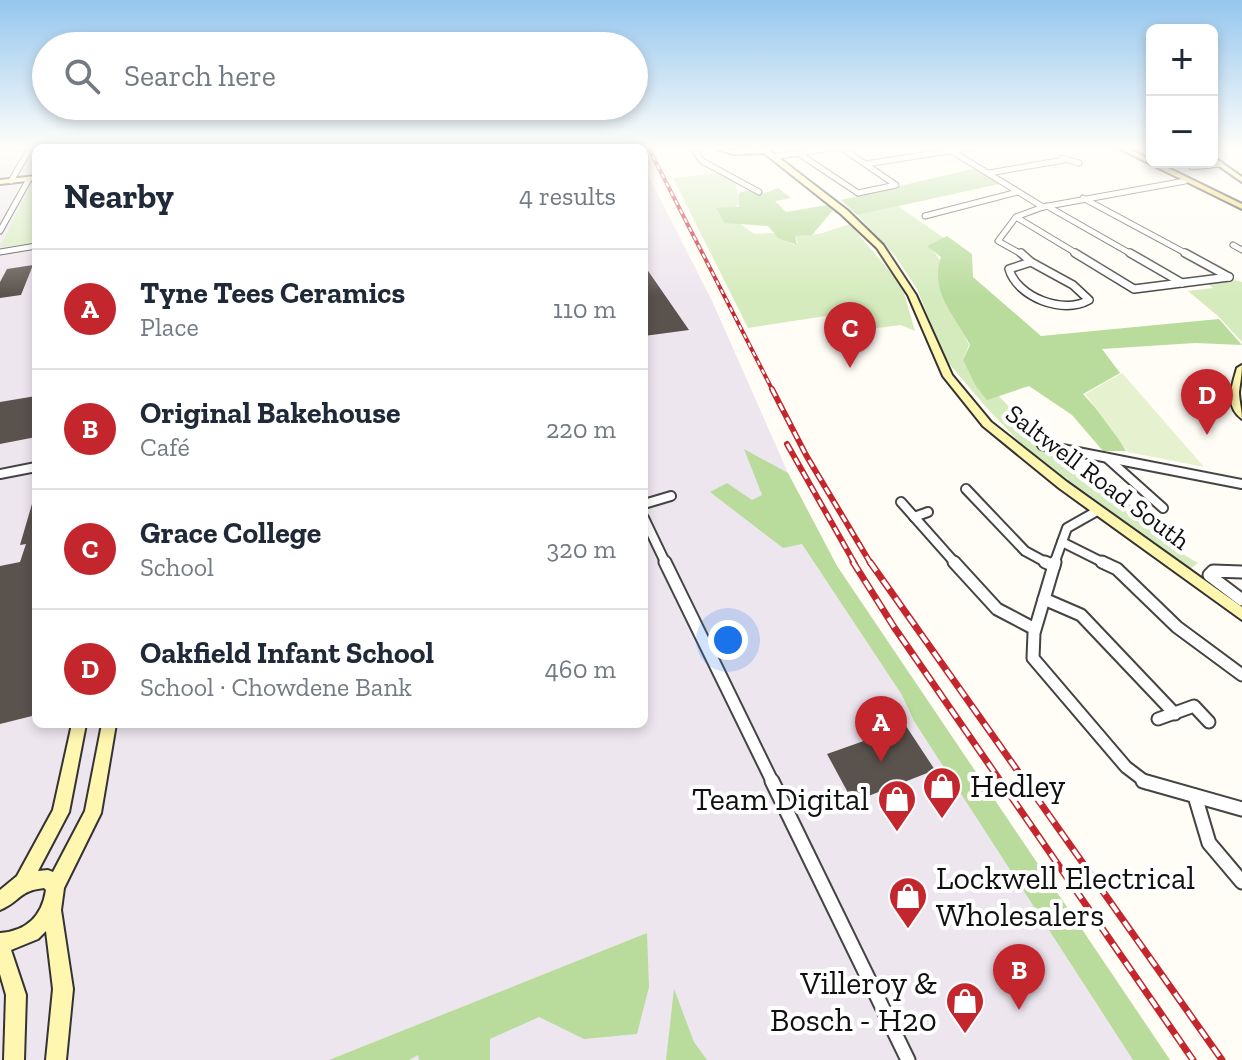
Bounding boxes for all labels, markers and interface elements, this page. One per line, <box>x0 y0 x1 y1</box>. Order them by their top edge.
map controls <box>1146 24 1218 168</box>
button: + <box>1146 24 1218 96</box>
search box <box>32 32 648 120</box>
icon: search <box>60 54 104 98</box>
text: Search here <box>124 58 276 94</box>
button: − <box>1146 96 1218 168</box>
text: Nearby <box>64 176 174 217</box>
text: 4 results <box>519 180 616 212</box>
text: Tyne Tees Ceramics <box>140 275 405 311</box>
text: A <box>81 293 99 325</box>
text: 110 m <box>553 293 616 325</box>
pin: C <box>824 302 876 368</box>
text: Place <box>140 311 199 343</box>
pin: D <box>1181 369 1233 435</box>
text: Original Bakehouse <box>140 395 400 431</box>
street label: Saltwell Road South <box>1000 397 1197 557</box>
text: B <box>82 413 98 445</box>
text: 220 m <box>546 413 616 445</box>
text: Café <box>140 431 190 463</box>
text: Grace College <box>140 515 321 551</box>
text: C <box>82 533 98 565</box>
text: 320 m <box>547 533 616 565</box>
text: School <box>140 551 214 583</box>
your location <box>708 620 748 660</box>
text: Oakfield Infant School <box>140 635 434 671</box>
text: D <box>81 653 99 685</box>
text: 460 m <box>545 653 616 685</box>
text: School · Chowdene Bank <box>140 671 412 703</box>
pin: A <box>855 696 907 762</box>
shop icon: Hedley <box>921 765 963 820</box>
place label: Hedley <box>970 767 1066 805</box>
shop icon: Team Digital <box>876 778 918 833</box>
place label: Team Digital <box>692 780 869 818</box>
place label: Lockwell Electrical Wholesalers <box>936 859 1195 934</box>
shop icon: Lockwell Electrical Wholesalers <box>887 875 929 930</box>
pin: B <box>993 944 1045 1010</box>
place label: Villeroy & Bosch - H20 <box>770 964 937 1039</box>
shop icon: Villeroy & Bosch - H20 <box>944 980 986 1035</box>

